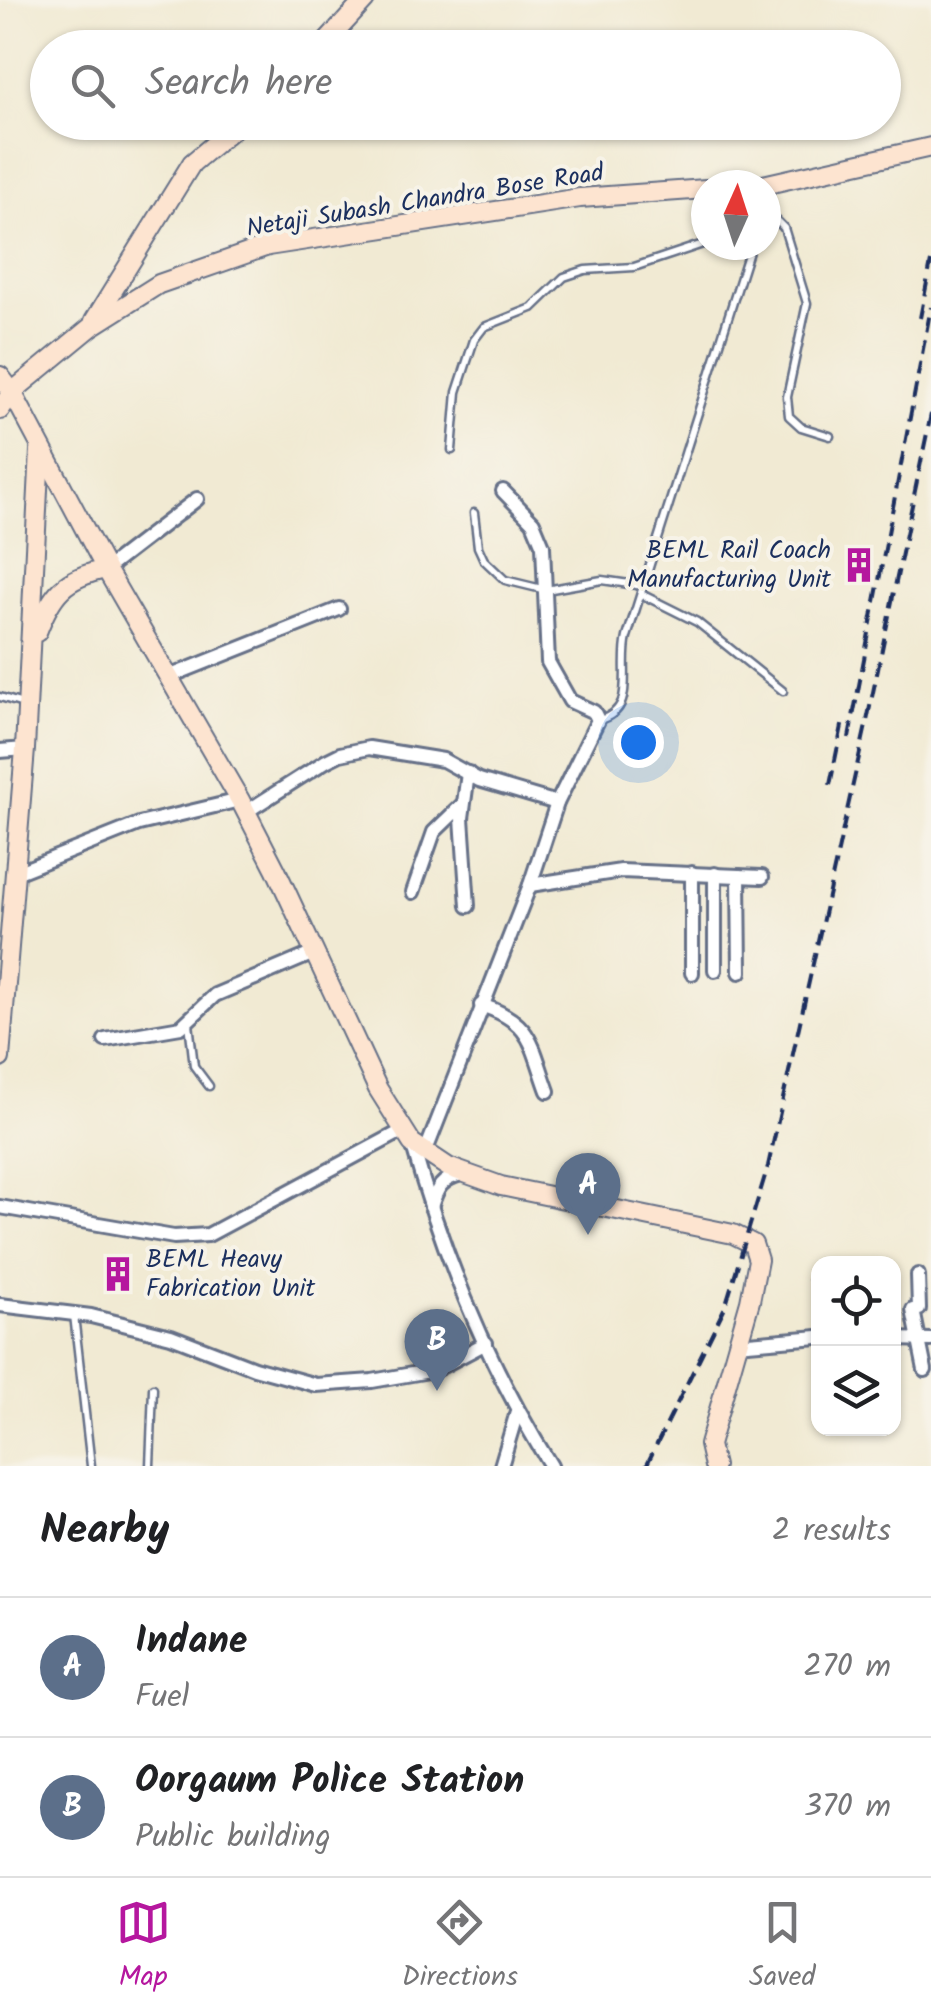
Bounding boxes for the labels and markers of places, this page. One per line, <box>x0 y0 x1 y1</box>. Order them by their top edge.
place label: BEML Rail Coach Manufacturing Unit <box>627 531 831 600</box>
building icon: BEML Rail Coach Manufacturing Unit <box>840 546 878 584</box>
pin: A <box>556 1152 620 1235</box>
place label: BEML Heavy Fabrication Unit <box>146 1240 316 1309</box>
building icon: BEML Heavy Fabrication Unit <box>99 1255 137 1293</box>
pin: B <box>404 1308 470 1391</box>

